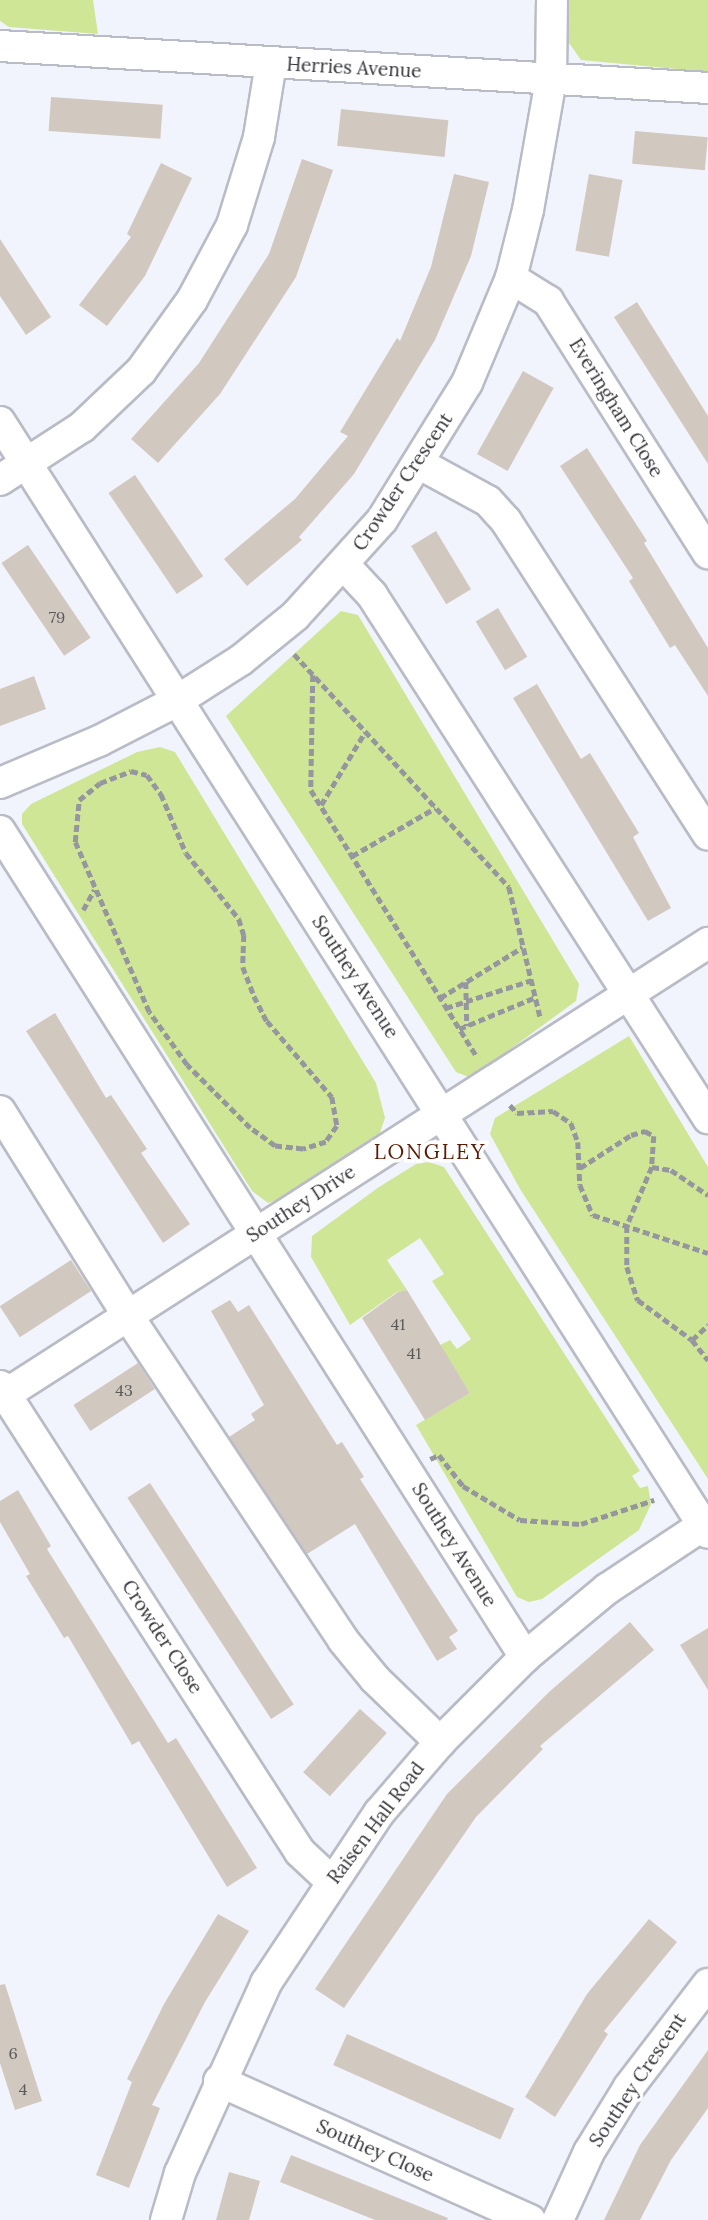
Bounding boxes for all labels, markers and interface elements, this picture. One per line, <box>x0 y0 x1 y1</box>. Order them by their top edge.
street label: Herries Avenue <box>286 53 422 83</box>
street label: Everingham Close <box>564 334 668 482</box>
street label: Crowder Crescent <box>348 409 458 555</box>
house number: 79 <box>49 607 65 627</box>
street label: Southey Avenue <box>307 911 403 1043</box>
district label: LONGLEY <box>375 1139 485 1165</box>
street label: Southey Drive <box>242 1160 360 1248</box>
house number: 41 <box>391 1314 405 1334</box>
house number: 41 <box>407 1343 421 1363</box>
house number: 43 <box>115 1380 133 1400</box>
street label: Southey Avenue <box>407 1479 501 1611</box>
street label: Crowder Close <box>117 1576 207 1698</box>
street label: Raisen Hall Road <box>323 1758 429 1888</box>
street label: Southey Crescent <box>585 2009 691 2151</box>
house number: 6 <box>8 2043 18 2063</box>
house number: 4 <box>19 2079 27 2099</box>
street label: Southey Close <box>313 2115 437 2187</box>

